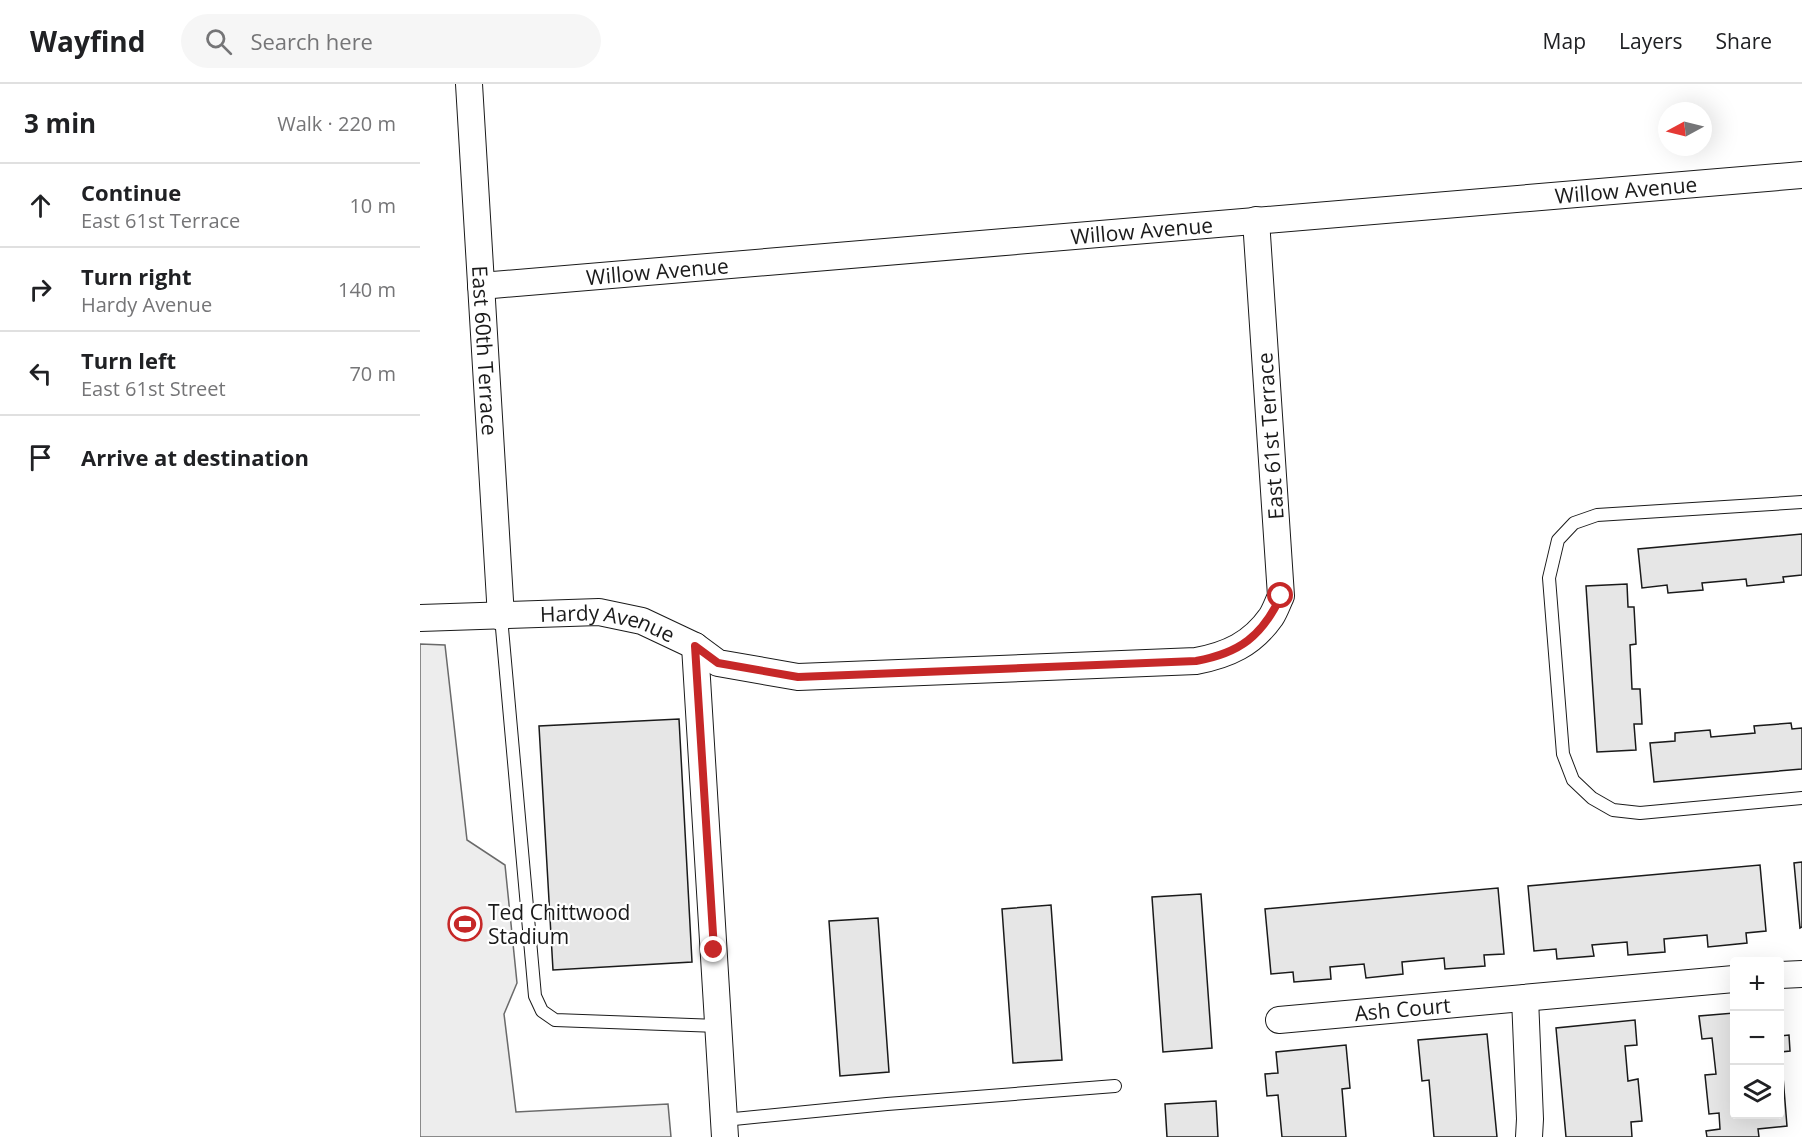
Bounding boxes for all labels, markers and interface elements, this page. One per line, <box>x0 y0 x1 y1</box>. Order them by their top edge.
search box <box>181 14 601 68</box>
text: Wayfind <box>30 22 145 60</box>
icon: search <box>202 25 235 58</box>
text: Search here <box>250 26 373 56</box>
text: Map <box>1543 27 1586 55</box>
text: Layers <box>1619 27 1683 55</box>
text: Share <box>1716 27 1772 55</box>
north arrow <box>1658 102 1712 156</box>
text: 3 min <box>24 105 96 141</box>
text: Walk · 220 m <box>277 110 396 137</box>
street label: Willow Avenue <box>1554 170 1698 210</box>
text: Continue <box>81 177 181 207</box>
icon: ahead <box>24 189 57 222</box>
text: 10 m <box>349 192 396 219</box>
text: East 61st Terrace <box>81 207 240 234</box>
street label: Willow Avenue <box>1069 211 1214 250</box>
street label: Willow Avenue <box>585 251 730 291</box>
text: Turn right <box>81 261 192 291</box>
street label: East 60th Terrace <box>466 265 504 436</box>
icon: right <box>24 273 57 306</box>
text: 140 m <box>338 276 396 303</box>
text: Hardy Avenue <box>81 291 212 318</box>
text: Turn left <box>81 345 176 375</box>
street label: East 61st Terrace <box>1250 352 1290 520</box>
icon: left <box>24 357 57 390</box>
text: 70 m <box>349 360 396 387</box>
text: East 61st Street <box>81 375 226 402</box>
icon: arrive <box>24 441 57 474</box>
text: Arrive at destination <box>81 442 309 472</box>
route start <box>1267 582 1293 608</box>
street label: Hardy Avenue <box>540 598 679 649</box>
place label: Ted Chittwood Stadium <box>488 898 630 950</box>
sports icon: Ted Chittwood Stadium <box>447 906 483 942</box>
route end <box>700 936 726 962</box>
map controls <box>1730 957 1784 1119</box>
button: + <box>1730 957 1784 1011</box>
street label: Ash Court <box>1353 991 1452 1027</box>
button: − <box>1730 1011 1784 1065</box>
button: layers <box>1730 1065 1784 1119</box>

